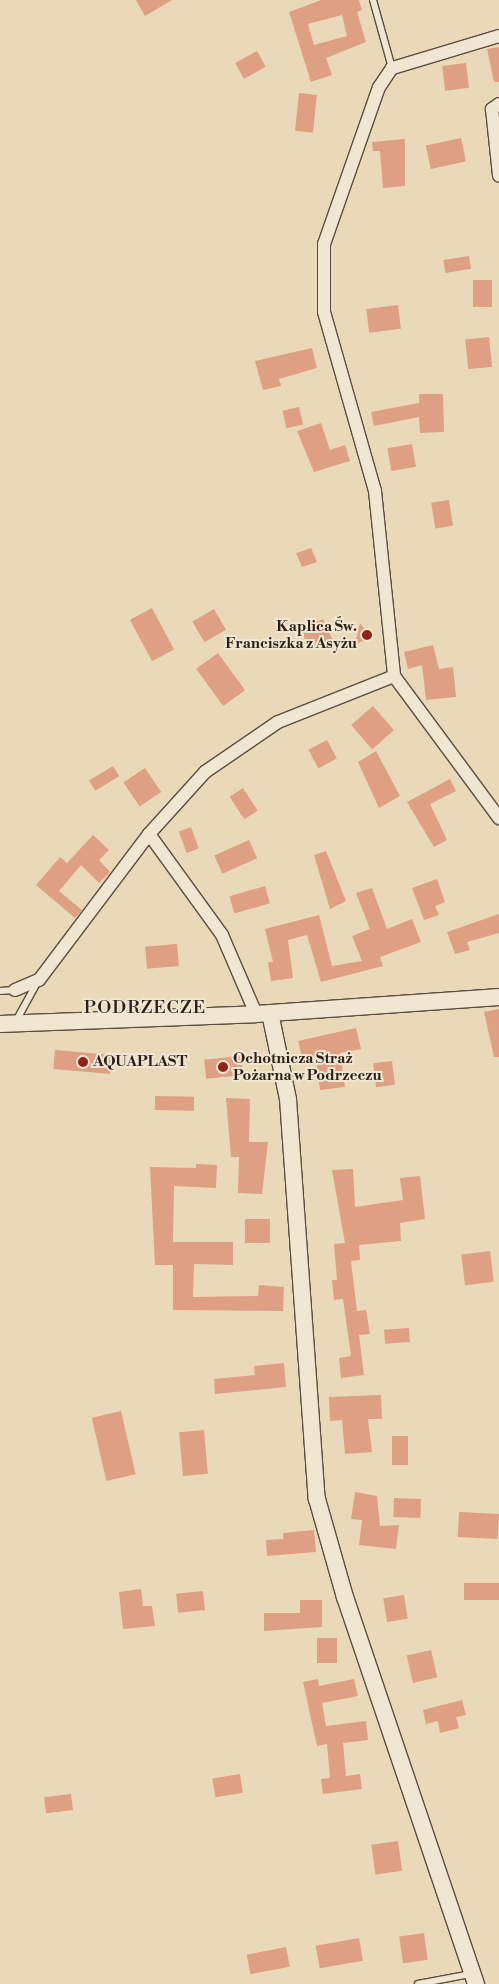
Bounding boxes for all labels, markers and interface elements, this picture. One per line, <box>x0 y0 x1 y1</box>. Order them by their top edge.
place label: Kaplica Św. Franciszka z Asyżu <box>225 617 357 652</box>
marker: Kaplica Św. Franciszka z Asyżu <box>361 629 373 641</box>
district label: PODRZECZE <box>83 997 207 1019</box>
place label: Ochotnicza Straż Pożarna w Podrzeczu <box>233 1049 382 1084</box>
place label: AQUAPLAST <box>93 1053 187 1071</box>
marker: AQUAPLAST <box>77 1056 89 1068</box>
marker: Ochotnicza Straż Pożarna w Podrzeczu <box>217 1061 229 1073</box>

